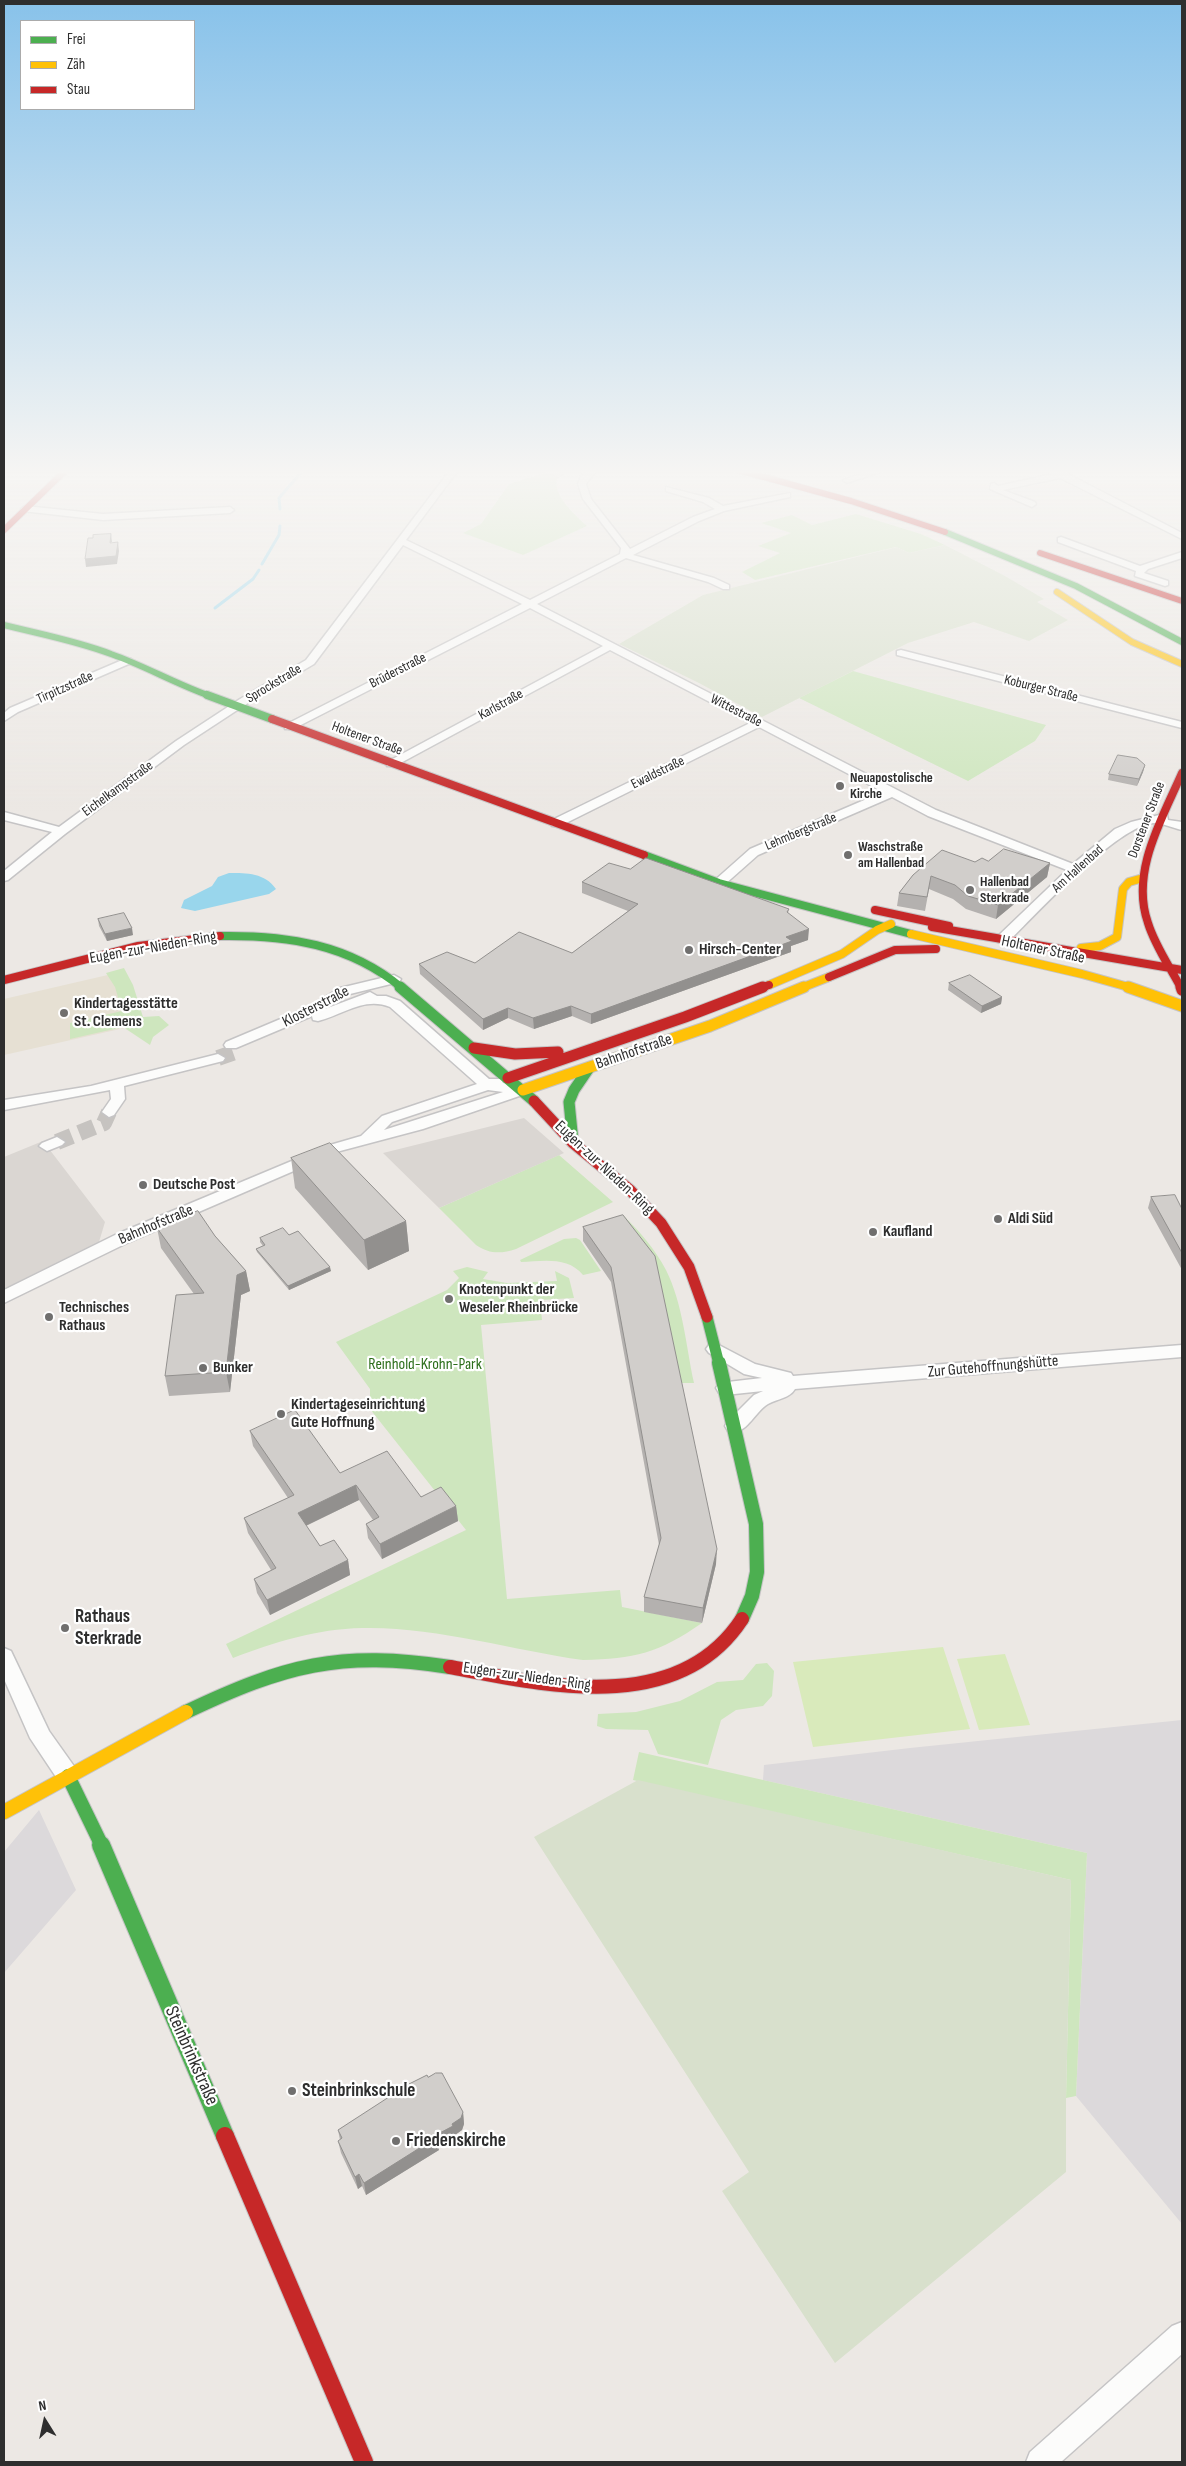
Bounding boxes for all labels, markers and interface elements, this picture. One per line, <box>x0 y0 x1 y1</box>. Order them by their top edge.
legend <box>20 20 195 110</box>
text: Frei <box>67 30 86 49</box>
text: Zäh <box>67 55 85 74</box>
text: Stau <box>67 80 90 99</box>
street label: Brüderstraße <box>367 650 429 692</box>
street label: Sprockstraße <box>243 661 305 707</box>
street label: Tirpitzstraße <box>34 668 96 708</box>
street label: Koburger Straße <box>1002 672 1080 706</box>
street label: Karlstraße <box>476 686 526 724</box>
street label: Wittestraße <box>707 691 765 731</box>
street label: Holtener Straße <box>329 718 405 760</box>
street label: Ewaldstraße <box>629 753 687 793</box>
street label: Eichelkampstraße <box>79 758 157 820</box>
place label: Neuapostolische Kirche <box>850 770 933 802</box>
marker: Neuapostolische Kirche <box>834 780 846 792</box>
street label: Dorstener Straße <box>1125 780 1169 860</box>
street label: Lehmbergstraße <box>763 809 839 855</box>
place label: Waschstraße am Hallenbad <box>858 839 924 872</box>
street label: Am Hallenbad <box>1049 841 1107 897</box>
marker: Waschstraße am Hallenbad <box>842 849 854 861</box>
place label: Hallenbad Sterkrade <box>980 874 1029 906</box>
marker: Hallenbad Sterkrade <box>964 884 976 896</box>
street label: Eugen-zur-Nieden-Ring <box>88 927 218 969</box>
street label: Holtener Straße <box>1000 932 1086 968</box>
place label: Hirsch-Center <box>699 940 781 960</box>
marker: Hirsch-Center <box>683 944 695 956</box>
street label: Klosterstraße <box>279 982 353 1032</box>
place label: Kindertagesstätte St. Clemens <box>74 994 178 1032</box>
marker: Kindertagesstätte St. Clemens <box>58 1007 70 1019</box>
street label: Bahnhofstraße <box>593 1030 675 1074</box>
street label: Eugen-zur-Nieden-Ring <box>550 1117 658 1219</box>
place label: Deutsche Post <box>153 1175 235 1195</box>
marker: Deutsche Post <box>137 1179 149 1191</box>
street label: Bahnhofstraße <box>116 1201 196 1249</box>
place label: Aldi Süd <box>1008 1209 1053 1229</box>
marker: Aldi Süd <box>992 1213 1004 1225</box>
place label: Kaufland <box>883 1222 932 1242</box>
marker: Kaufland <box>867 1226 879 1238</box>
place label: Knotenpunkt der Weseler Rheinbrücke <box>459 1280 578 1318</box>
marker: Knotenpunkt der Weseler Rheinbrücke <box>443 1293 455 1305</box>
place label: Technisches Rathaus <box>59 1298 129 1336</box>
marker: Technisches Rathaus <box>43 1311 55 1323</box>
street label: Zur Gutehoffnungshütte <box>927 1352 1059 1382</box>
park label: Reinhold-Krohn-Park <box>368 1355 482 1375</box>
place label: Bunker <box>213 1358 253 1378</box>
marker: Bunker <box>197 1362 209 1374</box>
place label: Kindertageseinrichtung Gute Hoffnung <box>291 1395 425 1433</box>
marker: Kindertageseinrichtung Gute Hoffnung <box>275 1408 287 1420</box>
place label: Rathaus Sterkrade <box>75 1606 142 1650</box>
marker: Rathaus Sterkrade <box>59 1622 71 1634</box>
street label: Eugen-zur-Nieden-Ring <box>462 1659 592 1695</box>
street label: Steinbrinkstraße <box>159 2003 223 2109</box>
place label: Steinbrinkschule <box>302 2080 415 2102</box>
marker: Steinbrinkschule <box>286 2085 298 2097</box>
place label: Friedenskirche <box>406 2130 506 2152</box>
marker: Friedenskirche <box>390 2135 402 2147</box>
north arrow <box>20 2396 70 2446</box>
text: N <box>37 2397 47 2415</box>

